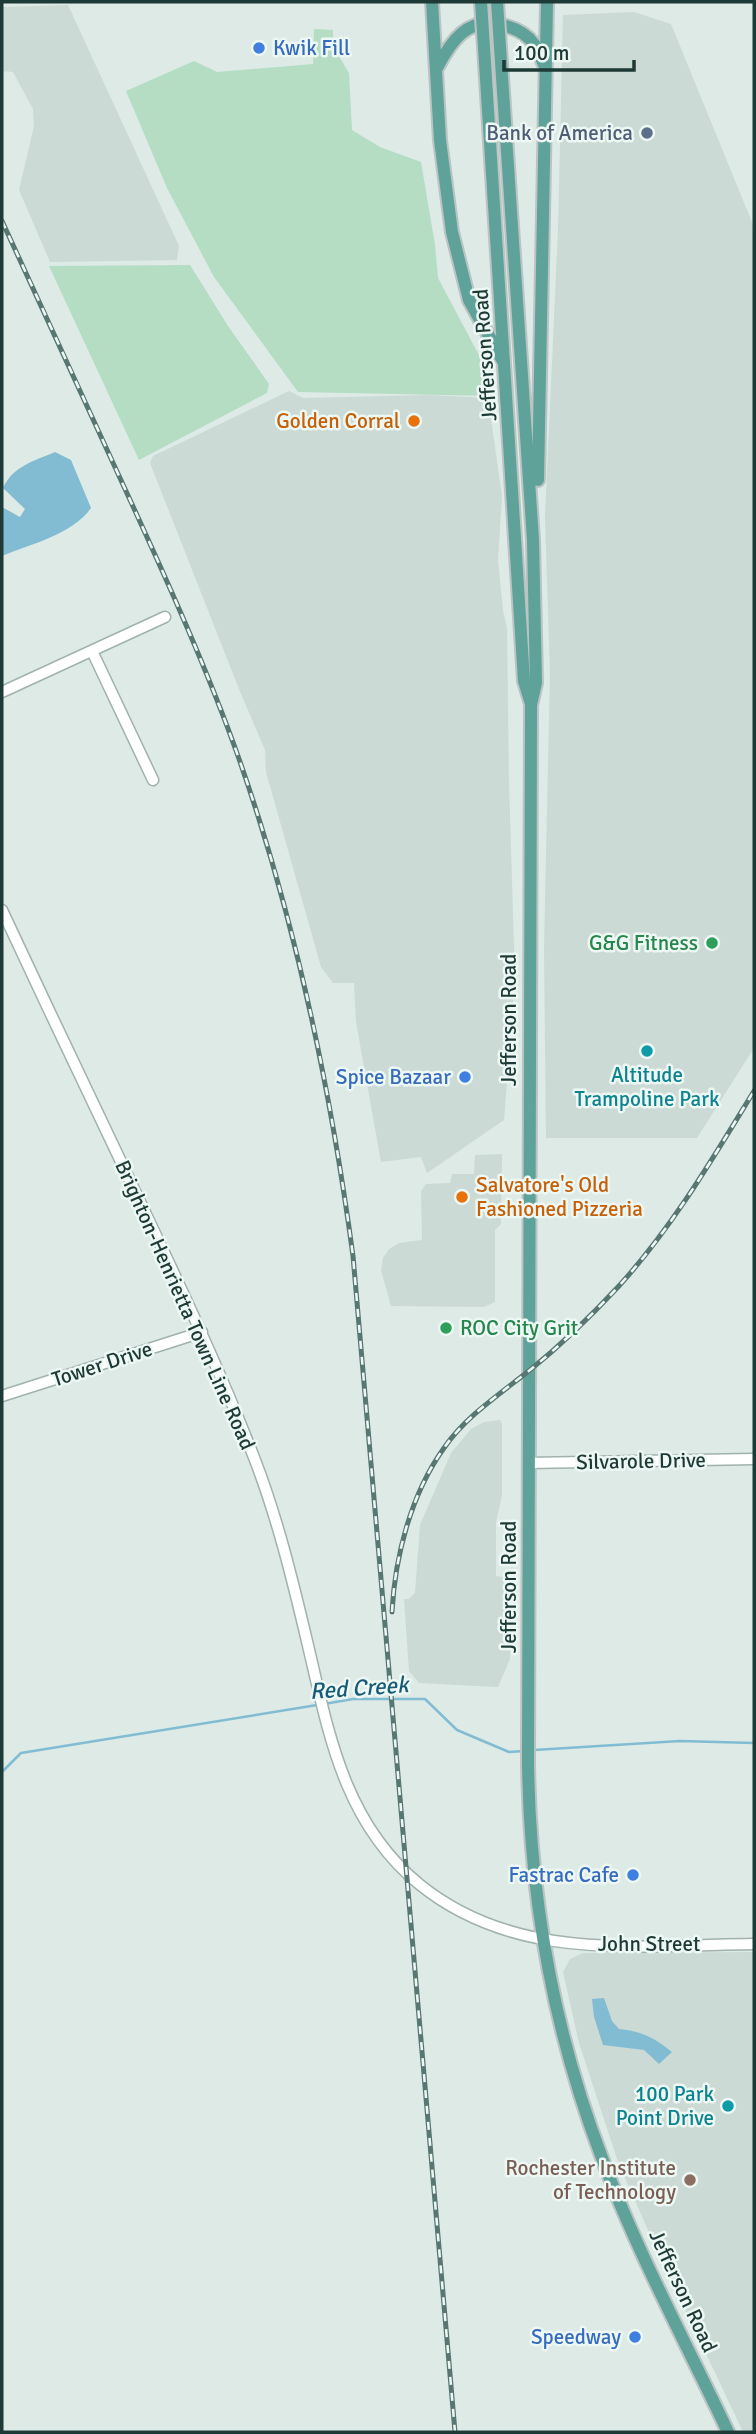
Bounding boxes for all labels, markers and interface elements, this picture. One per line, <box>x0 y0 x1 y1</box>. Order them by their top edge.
scale bar <box>504 28 634 72</box>
place label: Kwik Fill <box>273 35 350 61</box>
marker: Kwik Fill <box>251 40 267 56</box>
text: 100 m <box>514 40 569 66</box>
place label: Bank of America <box>486 120 633 146</box>
marker: Bank of America <box>639 125 655 141</box>
street label: Jefferson Road <box>467 288 503 422</box>
place label: Golden Corral <box>276 408 400 434</box>
marker: Golden Corral <box>406 413 422 429</box>
place label: G&G Fitness <box>589 930 698 956</box>
marker: G&G Fitness <box>704 935 720 951</box>
street label: Jefferson Road <box>496 954 522 1086</box>
marker: Altitude Trampoline Park <box>639 1043 655 1059</box>
place label: Altitude Trampoline Park <box>574 1062 720 1112</box>
place label: Spice Bazaar <box>336 1064 451 1090</box>
marker: Spice Bazaar <box>457 1069 473 1085</box>
street label: Brighton-Henrietta Town Line Road <box>109 1156 261 1454</box>
place label: Salvatore's Old Fashioned Pizzeria <box>476 1172 643 1222</box>
marker: Salvatore's Old Fashioned Pizzeria <box>454 1189 470 1205</box>
place label: ROC City Grit <box>460 1315 578 1341</box>
marker: ROC City Grit <box>438 1320 454 1336</box>
street label: Tower Drive <box>49 1336 155 1392</box>
street label: Silvarole Drive <box>576 1447 706 1475</box>
street label: Jefferson Road <box>496 1521 522 1653</box>
water label: Red Creek <box>309 1670 412 1706</box>
place label: Fastrac Cafe <box>508 1862 619 1888</box>
marker: Fastrac Cafe <box>625 1867 641 1883</box>
street label: John Street <box>598 1931 700 1957</box>
place label: 100 Park Point Drive <box>616 2081 714 2131</box>
marker: 100 Park Point Drive <box>720 2098 736 2114</box>
place label: Rochester Institute of Technology <box>505 2155 676 2205</box>
marker: Rochester Institute of Technology <box>682 2172 698 2188</box>
street label: Jefferson Road <box>643 2225 723 2357</box>
place label: Speedway <box>531 2324 621 2350</box>
marker: Speedway <box>627 2329 643 2345</box>

